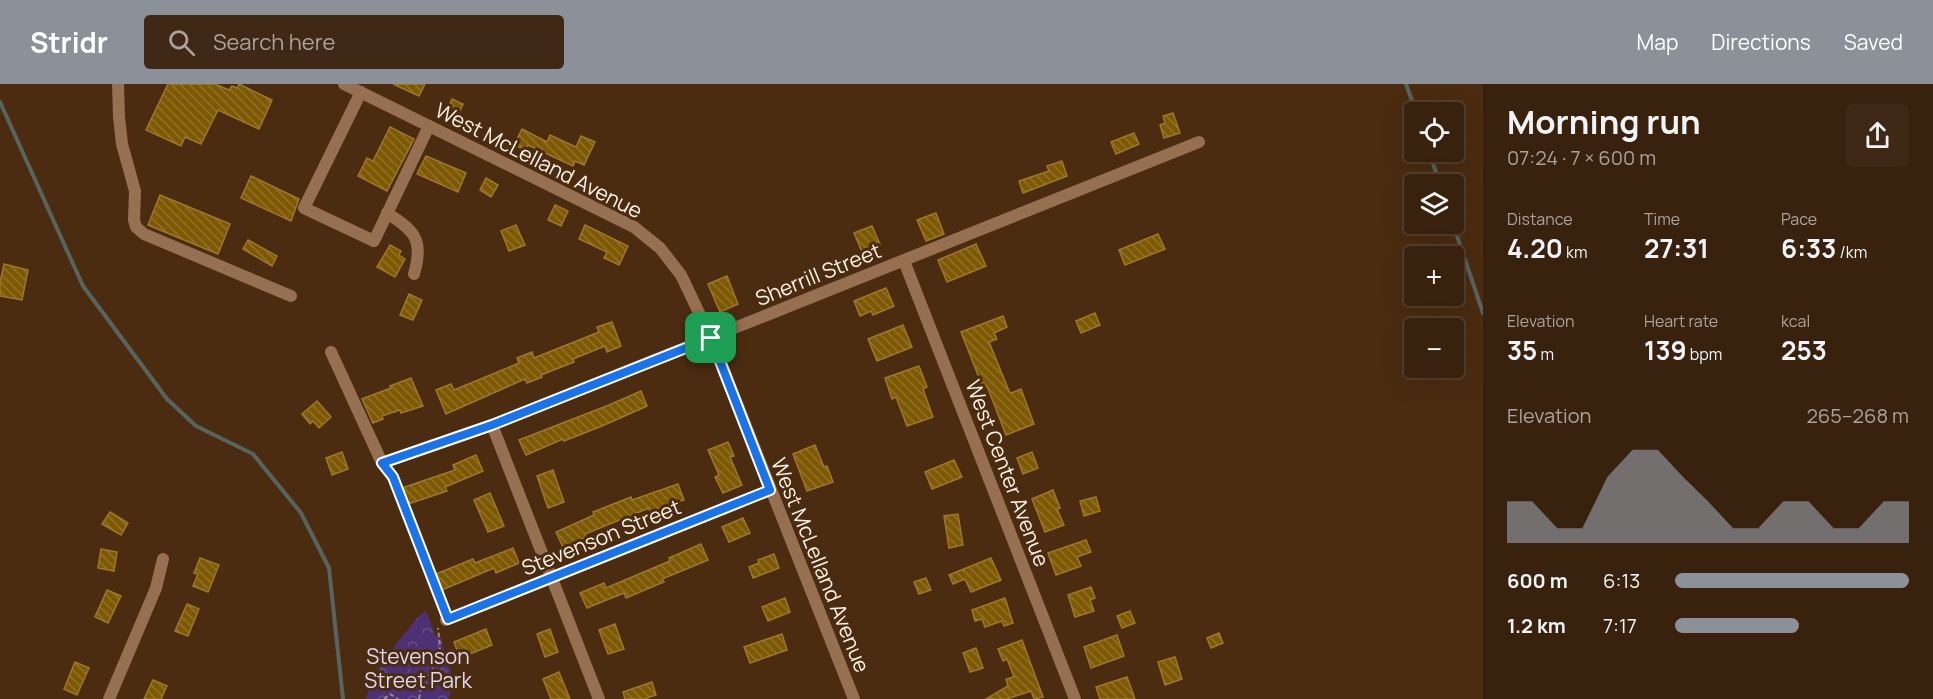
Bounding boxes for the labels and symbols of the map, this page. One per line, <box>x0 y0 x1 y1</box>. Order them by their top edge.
street label: West McLelland Avenue <box>431 96 647 224</box>
street label: Sherrill Street <box>751 236 885 312</box>
pin <box>685 312 736 363</box>
street label: West Center Avenue <box>960 376 1056 570</box>
street label: West McLelland Avenue <box>765 454 877 676</box>
street label: Stevenson Street <box>517 492 685 582</box>
park label: Stevenson Street Park <box>364 642 472 694</box>

